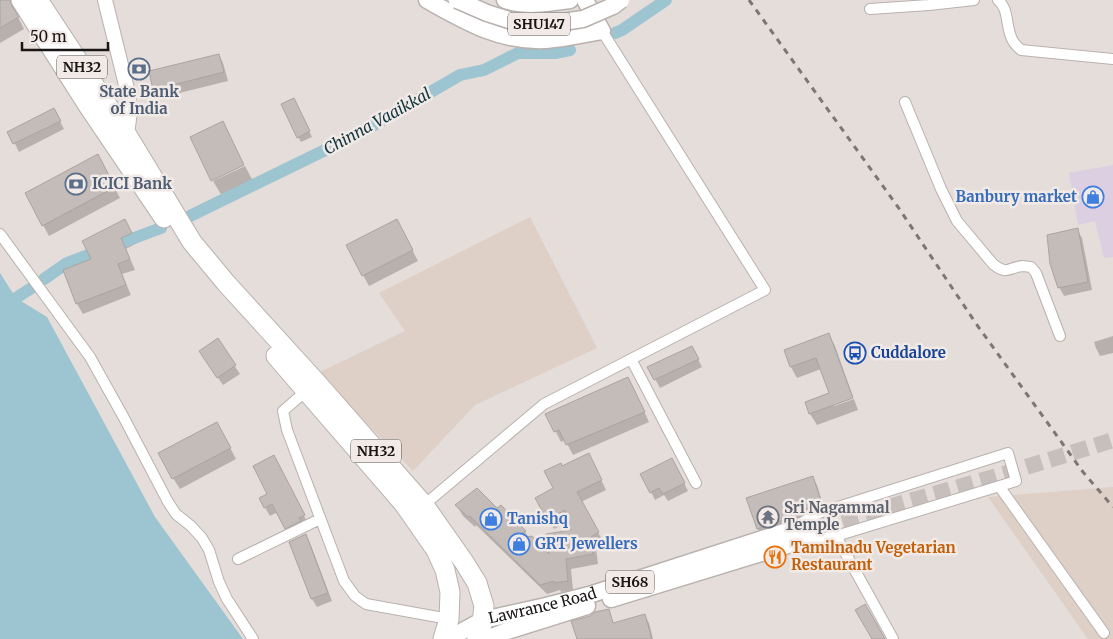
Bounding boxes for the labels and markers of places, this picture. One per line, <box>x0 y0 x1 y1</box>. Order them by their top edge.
bank icon: State Bank of India <box>127 57 151 81</box>
place label: State Bank of India <box>99 82 179 118</box>
bank icon: ICICI Bank <box>64 172 88 196</box>
place label: ICICI Bank <box>92 174 172 193</box>
shop icon: Banbury market <box>1081 185 1105 209</box>
place label: Banbury market <box>956 187 1077 206</box>
bus stop icon: Cuddalore <box>843 341 867 365</box>
place label: Cuddalore <box>871 343 946 362</box>
place label: Sri Nagammal Temple <box>784 498 890 534</box>
temple icon: Sri Nagammal Temple <box>756 505 780 529</box>
shop icon: Tanishq <box>479 507 503 531</box>
place label: Tanishq <box>507 509 569 528</box>
shop icon: GRT Jewellers <box>507 532 531 556</box>
place label: GRT Jewellers <box>535 534 638 553</box>
place label: Tamilnadu Vegetarian Restaurant <box>791 538 956 574</box>
restaurant icon: Tamilnadu Vegetarian Restaurant <box>763 545 787 569</box>

